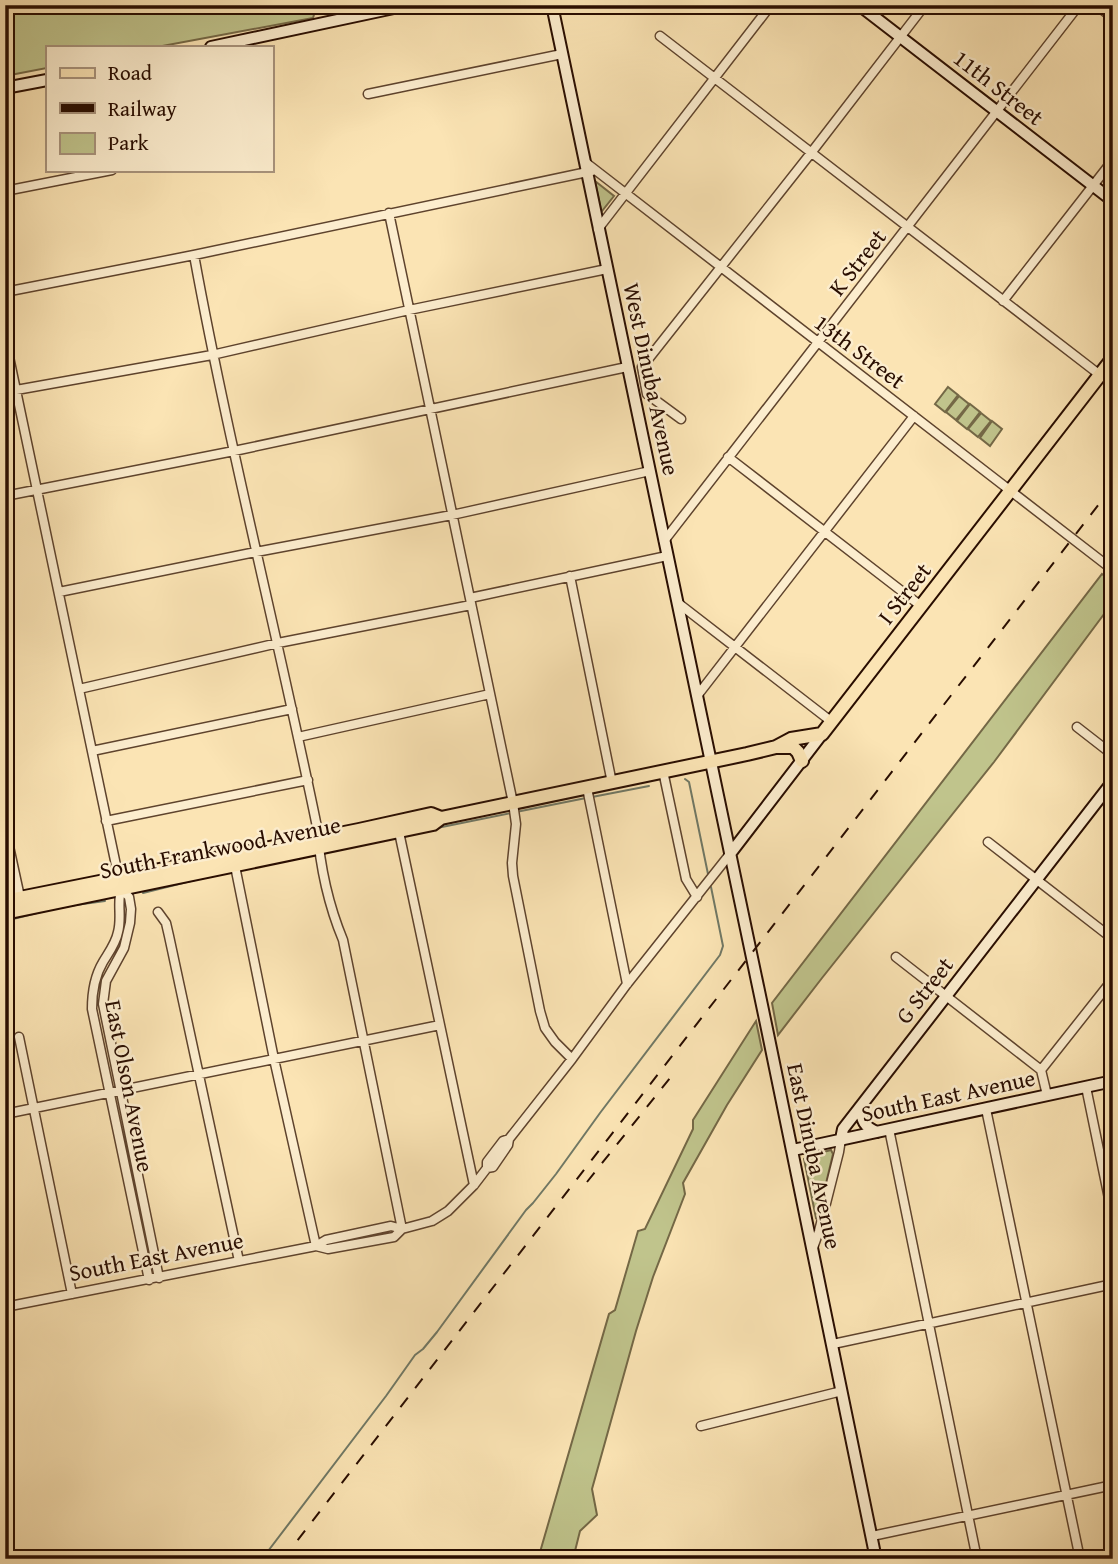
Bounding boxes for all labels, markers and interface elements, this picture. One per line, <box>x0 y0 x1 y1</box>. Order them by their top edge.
street label: 11th Street <box>947 41 1051 133</box>
legend <box>46 46 273 172</box>
text: Road <box>108 57 153 88</box>
text: Railway <box>108 93 177 124</box>
text: Park <box>108 127 149 158</box>
street label: K Street <box>820 222 894 302</box>
street label: West Dinuba Avenue <box>615 280 689 478</box>
street label: 13th Street <box>808 306 912 396</box>
street label: I Street <box>869 555 939 631</box>
street label: South Frankwood Avenue <box>97 807 343 887</box>
street label: G Street <box>887 950 961 1030</box>
street label: East Olson Avenue <box>97 997 163 1175</box>
street label: East Dinuba Avenue <box>779 1060 851 1252</box>
street label: South East Avenue <box>858 1060 1038 1130</box>
street label: South East Avenue <box>66 1223 246 1289</box>

